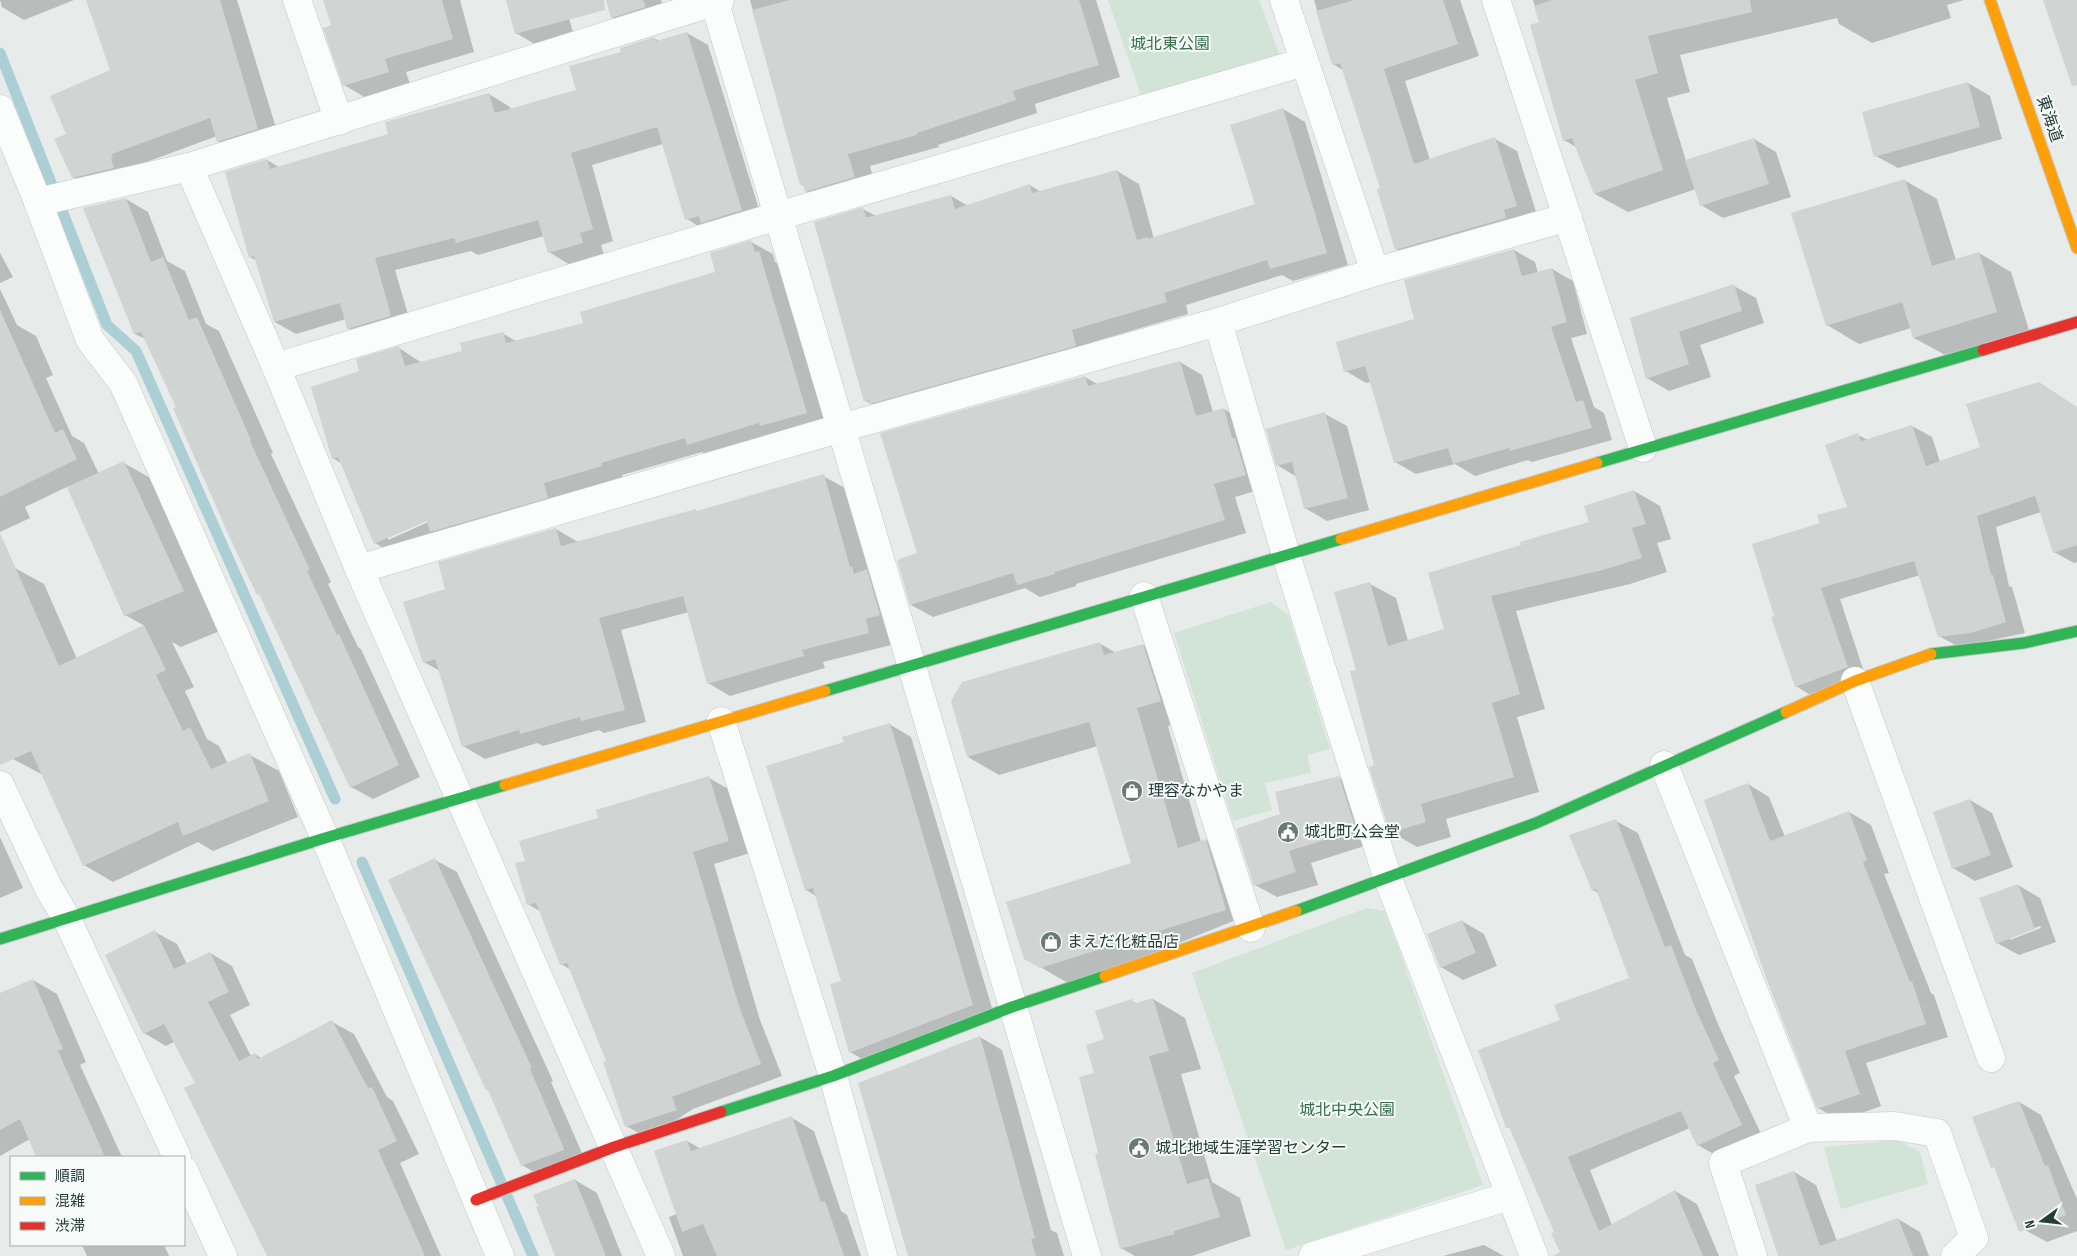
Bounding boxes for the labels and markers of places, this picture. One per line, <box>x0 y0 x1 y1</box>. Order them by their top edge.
shop icon: 理容なかやま <box>1120 779 1144 803</box>
place label: 理容なかやま <box>1148 782 1244 801</box>
public building icon: 城北町公会堂 <box>1276 820 1300 844</box>
place label: 城北町公会堂 <box>1304 823 1400 842</box>
shop icon: まえだ化粧品店 <box>1039 930 1063 954</box>
place label: まえだ化粧品店 <box>1067 933 1179 952</box>
public building icon: 城北地域生涯学習センター <box>1127 1136 1151 1160</box>
place label: 城北地域生涯学習センター <box>1155 1139 1347 1158</box>

